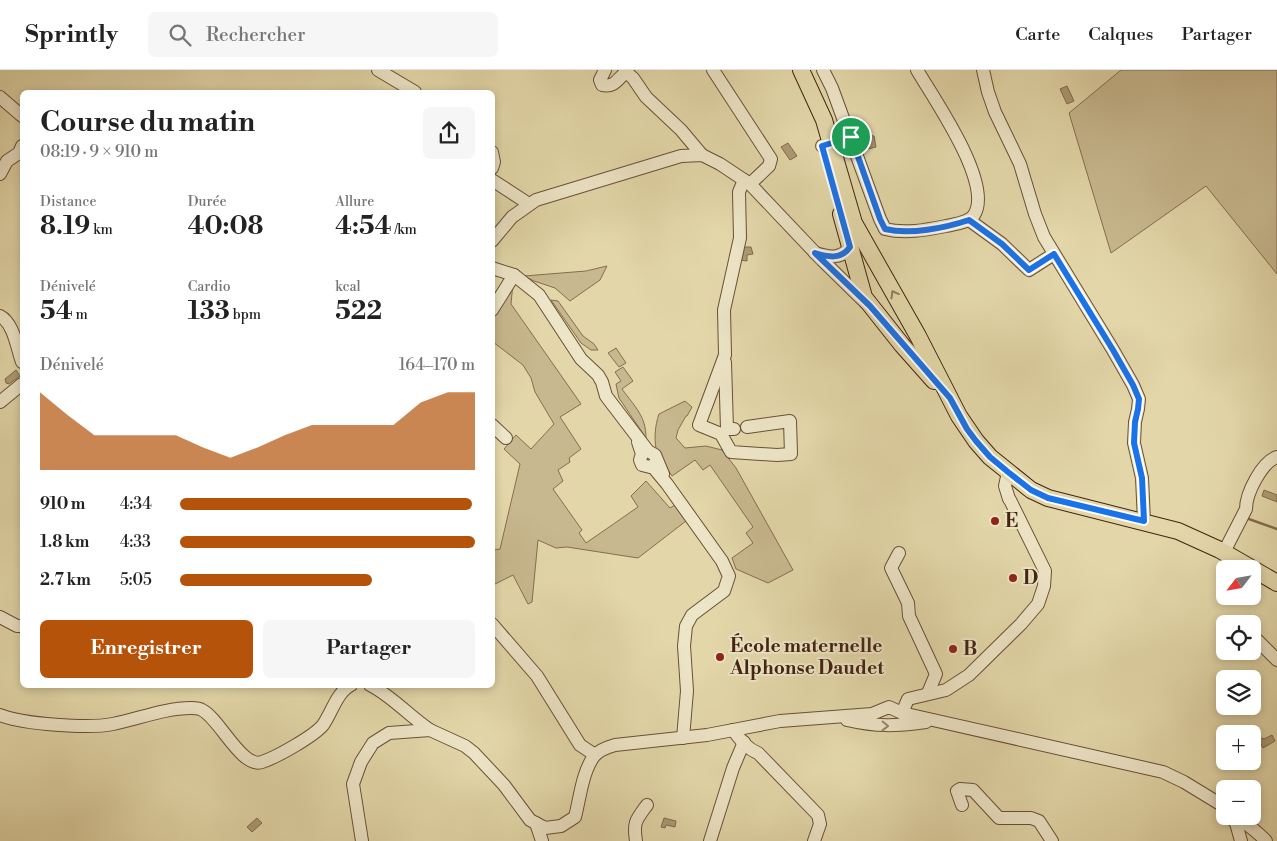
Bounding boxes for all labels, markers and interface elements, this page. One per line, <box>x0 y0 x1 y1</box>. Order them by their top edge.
search box <box>148 12 498 57</box>
text: Sprintly <box>25 20 118 50</box>
icon: search <box>166 21 194 49</box>
text: Rechercher <box>206 23 305 47</box>
text: Carte <box>1015 23 1060 46</box>
text: Calques <box>1088 23 1153 46</box>
text: Partager <box>1181 23 1252 46</box>
text: Course du matin <box>40 105 255 140</box>
button: share <box>423 107 475 159</box>
pin <box>830 116 872 158</box>
icon: arrive <box>837 123 865 151</box>
text: 08:19 · 9 × 910 m <box>40 142 158 162</box>
text: Distance <box>40 193 97 211</box>
text: Durée <box>188 193 227 211</box>
text: Allure <box>335 193 374 211</box>
text: 8.19 <box>40 211 90 242</box>
text: 40:08 <box>188 211 264 242</box>
text: 4:54 <box>335 211 392 242</box>
text: km <box>90 221 113 239</box>
text: /km <box>392 221 417 239</box>
text: Dénivelé <box>40 278 96 296</box>
text: Cardio <box>188 278 231 296</box>
text: kcal <box>335 278 361 296</box>
one-way arrow <box>890 290 900 299</box>
text: 54 <box>40 296 73 327</box>
text: 133 <box>188 296 230 327</box>
text: 522 <box>335 296 382 327</box>
text: m <box>73 306 88 324</box>
text: bpm <box>230 306 261 324</box>
text: Dénivelé <box>40 355 104 375</box>
text: 164–170 m <box>399 355 475 375</box>
text: 910 m <box>40 494 85 514</box>
text: 4:34 <box>120 494 152 514</box>
place label: E <box>1005 509 1018 533</box>
marker: E <box>989 515 1001 527</box>
text: 1.8 km <box>40 532 89 552</box>
text: 4:33 <box>120 532 151 552</box>
north arrow <box>1216 560 1261 605</box>
map controls <box>1216 560 1261 825</box>
place label: D <box>1023 566 1038 590</box>
text: 2.7 km <box>40 570 91 590</box>
text: 5:05 <box>120 570 152 590</box>
marker: D <box>1007 572 1019 584</box>
button: locate <box>1216 615 1261 660</box>
button: Enregistrer <box>40 620 253 678</box>
button: Partager <box>263 620 475 678</box>
place label: École maternelle Alphonse Daudet <box>729 633 884 680</box>
place label: B <box>963 637 977 661</box>
marker: B <box>947 643 959 655</box>
marker: École maternelle Alphonse Daudet <box>714 651 726 663</box>
button: layers <box>1216 670 1261 715</box>
one-way arrow <box>882 720 890 731</box>
button: + <box>1216 725 1261 770</box>
button: − <box>1216 780 1261 825</box>

